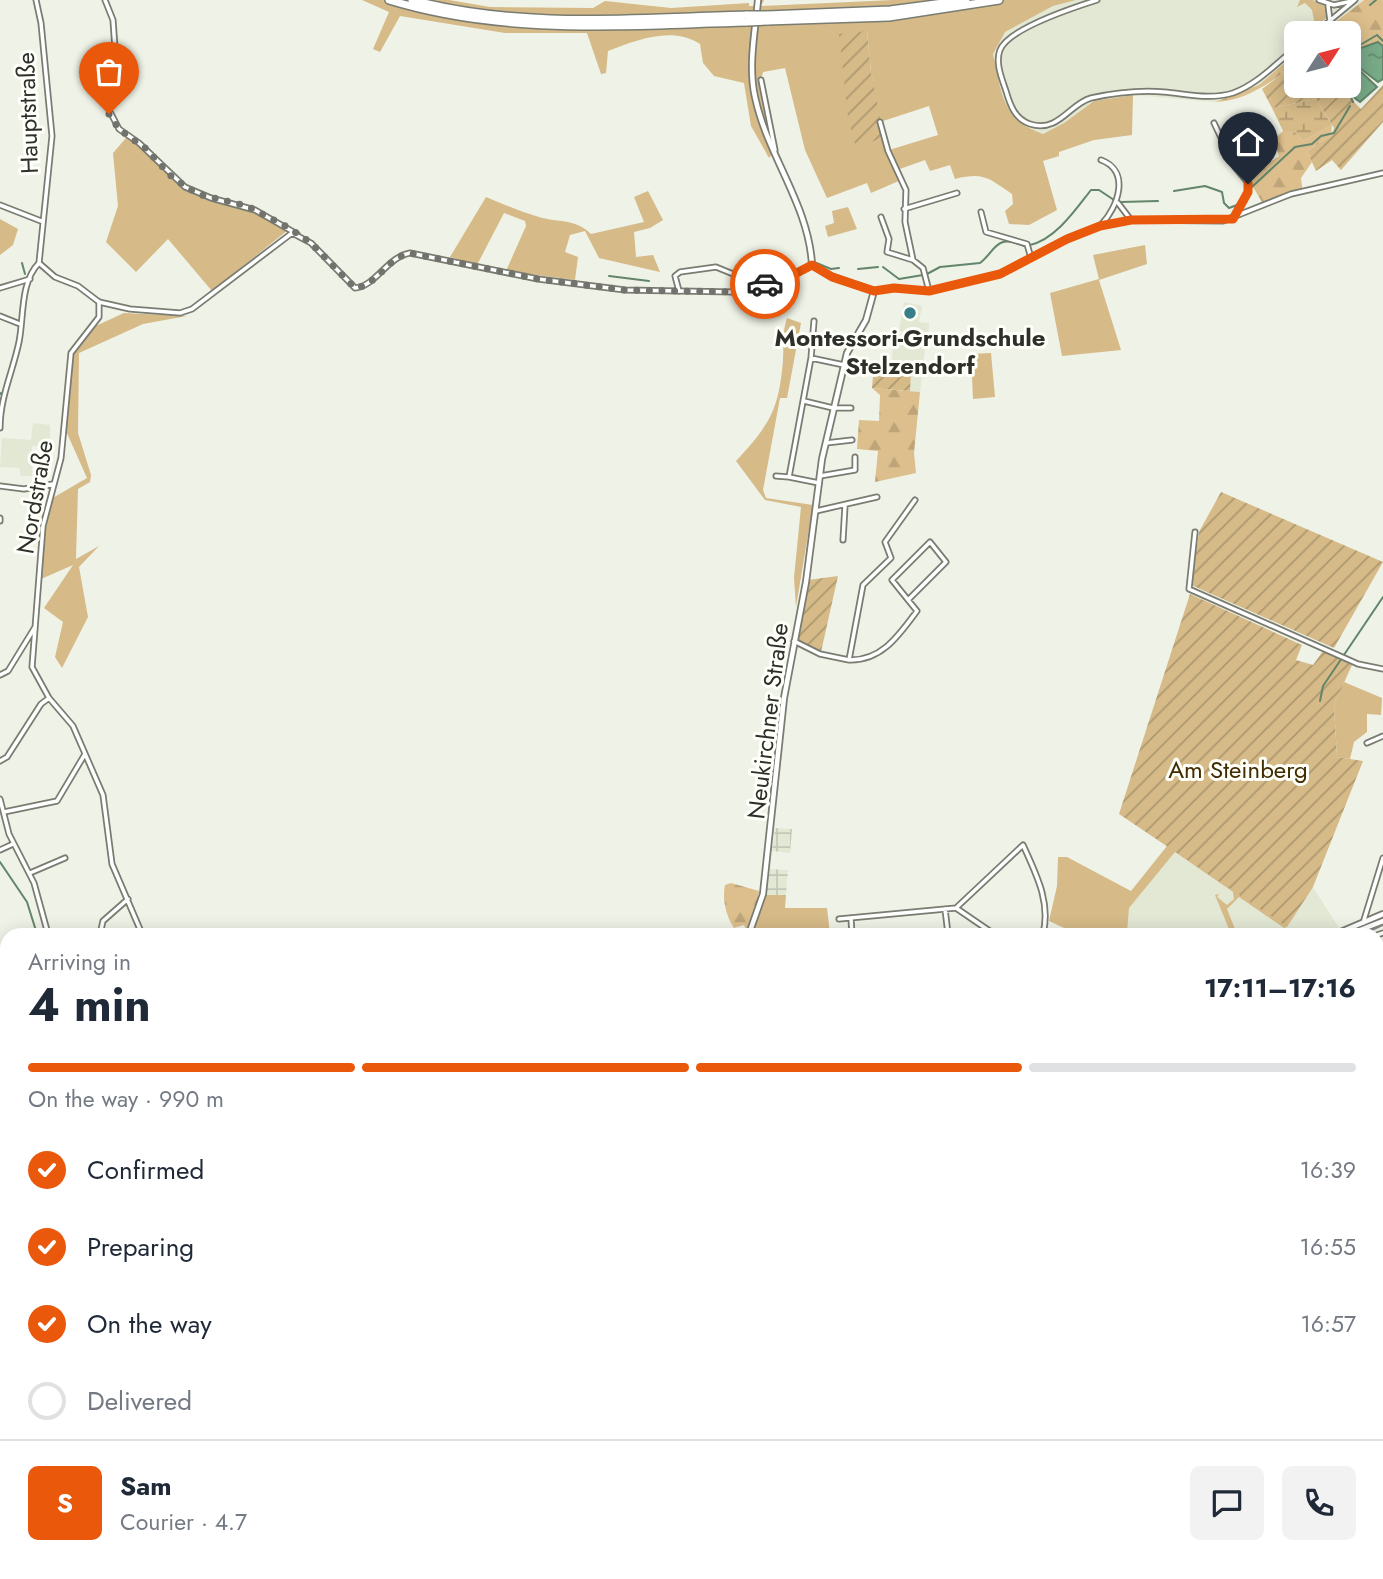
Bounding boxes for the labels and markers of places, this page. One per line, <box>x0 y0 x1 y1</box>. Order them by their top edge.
pin <box>79 42 139 114</box>
pin <box>1218 112 1278 184</box>
marker: Montessori-Grundschule Stelzendorf <box>902 305 918 321</box>
place label: Montessori-Grundschule Stelzendorf <box>775 320 1045 383</box>

